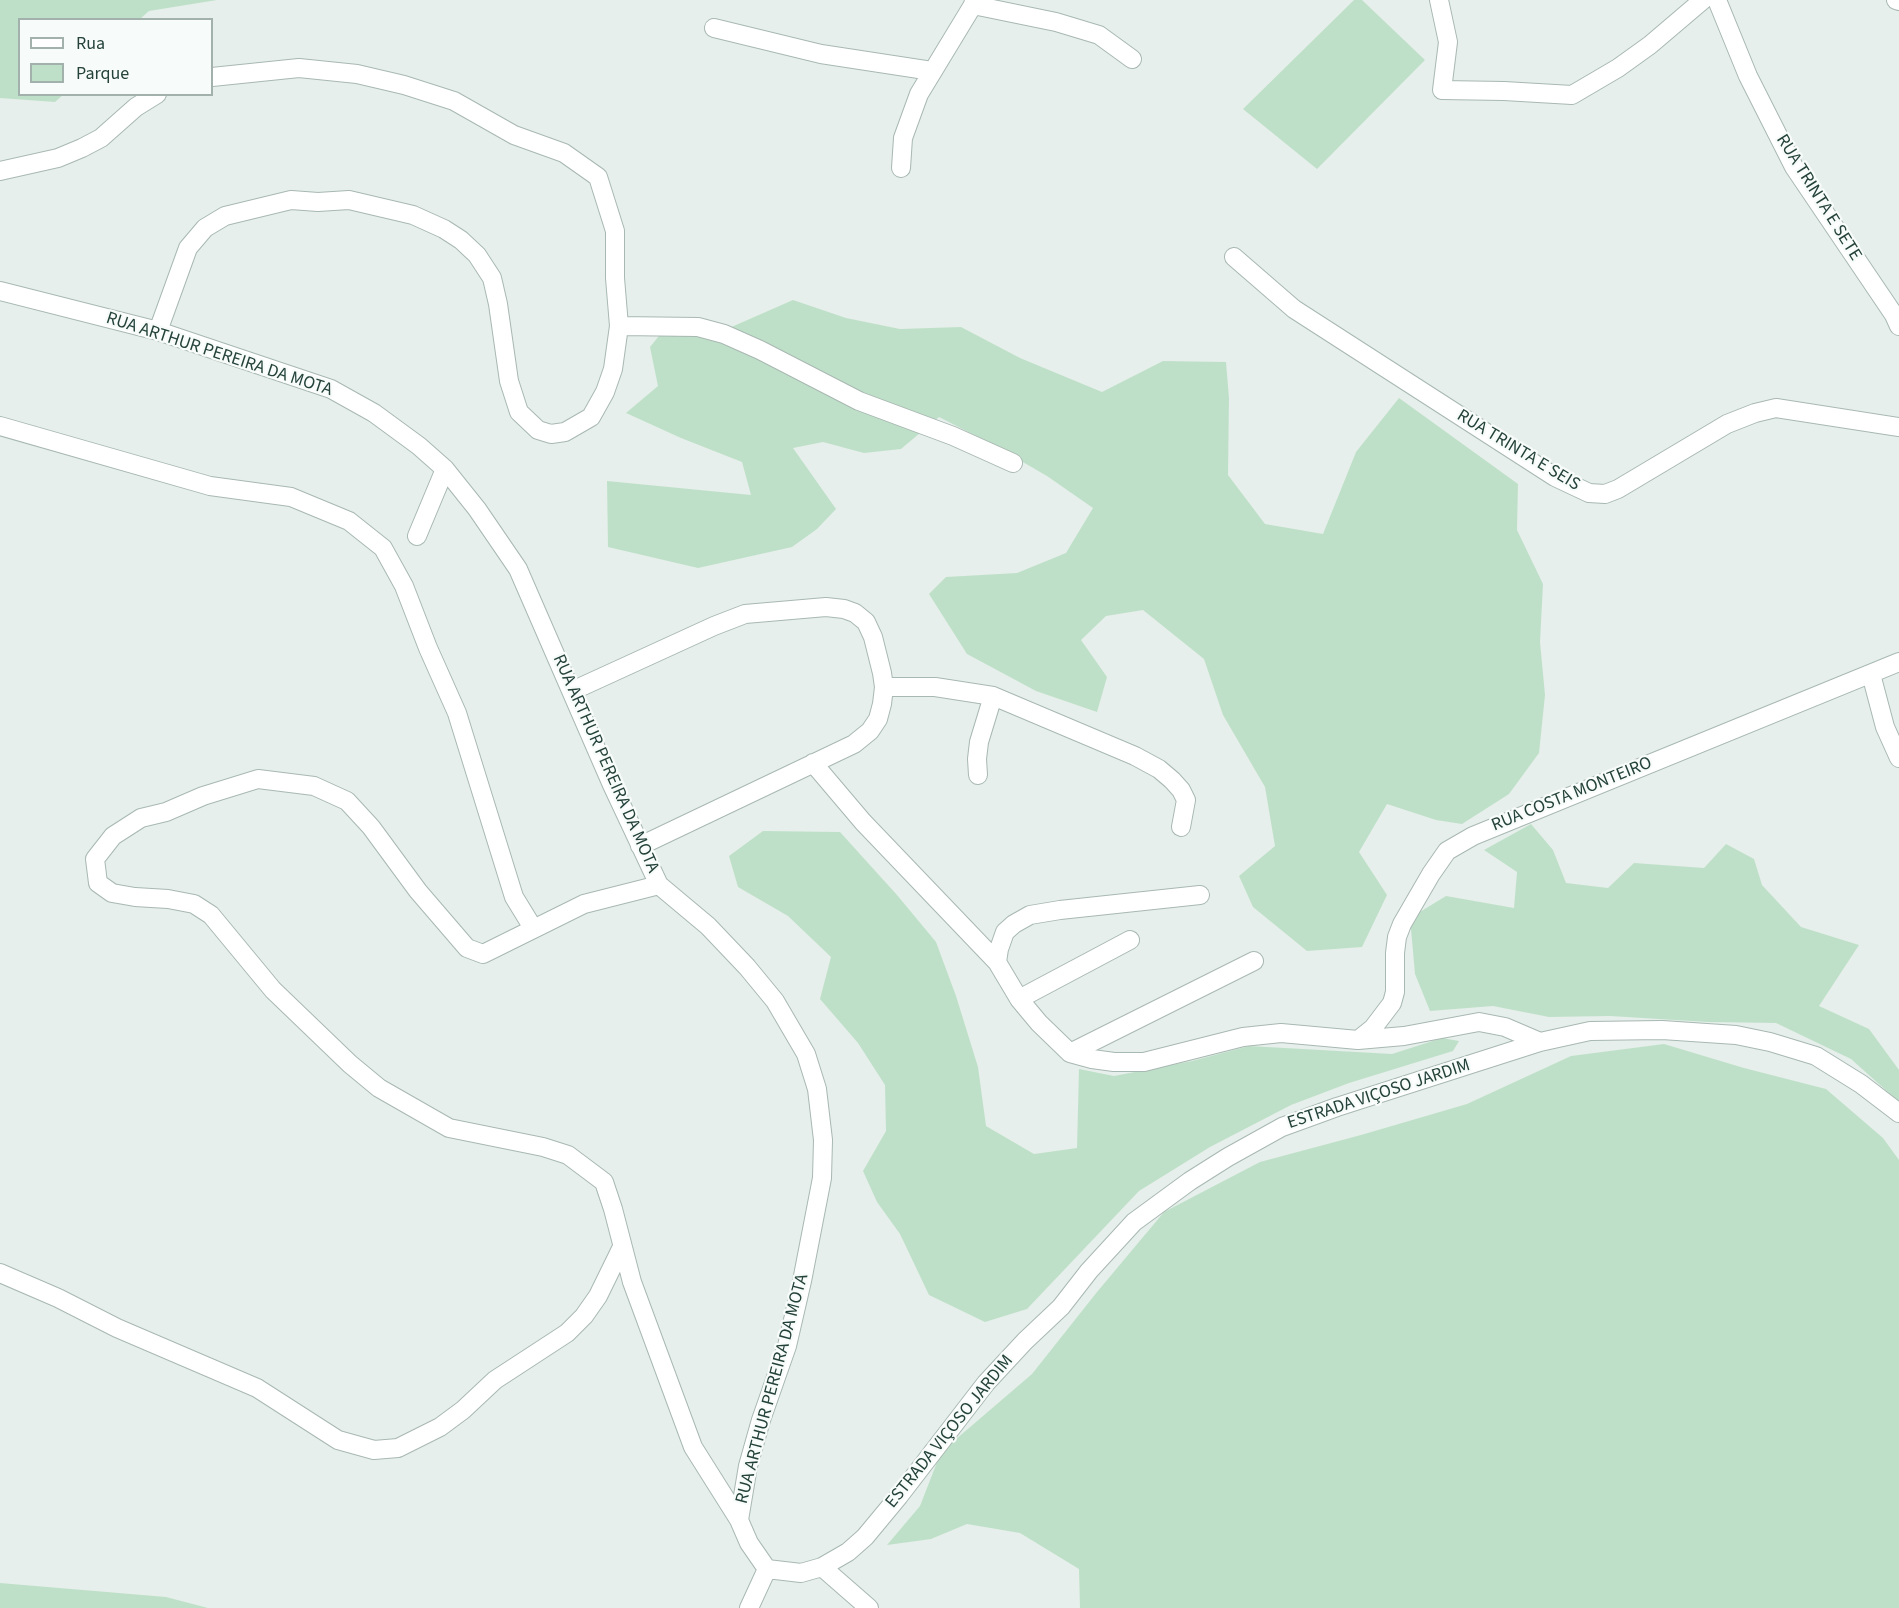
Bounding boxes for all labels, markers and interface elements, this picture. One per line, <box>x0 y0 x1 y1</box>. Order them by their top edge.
legend <box>18 18 213 96</box>
text: Rua <box>76 31 105 56</box>
text: Parque <box>76 61 129 86</box>
street label: RUA TRINTA E SETE <box>1770 131 1866 265</box>
street label: RUA ARTHUR PEREIRA DA MOTA <box>103 308 335 402</box>
street label: RUA TRINTA E SEIS <box>1452 406 1584 496</box>
street label: RUA ARTHUR PEREIRA DA MOTA <box>547 651 663 877</box>
street label: RUA COSTA MONTEIRO <box>1489 753 1655 837</box>
street label: ESTRADA VIÇOSO JARDIM <box>1285 1055 1473 1135</box>
street label: RUA ARTHUR PEREIRA DA MOTA <box>732 1272 814 1506</box>
street label: ESTRADA VIÇOSO JARDIM <box>882 1351 1018 1513</box>

